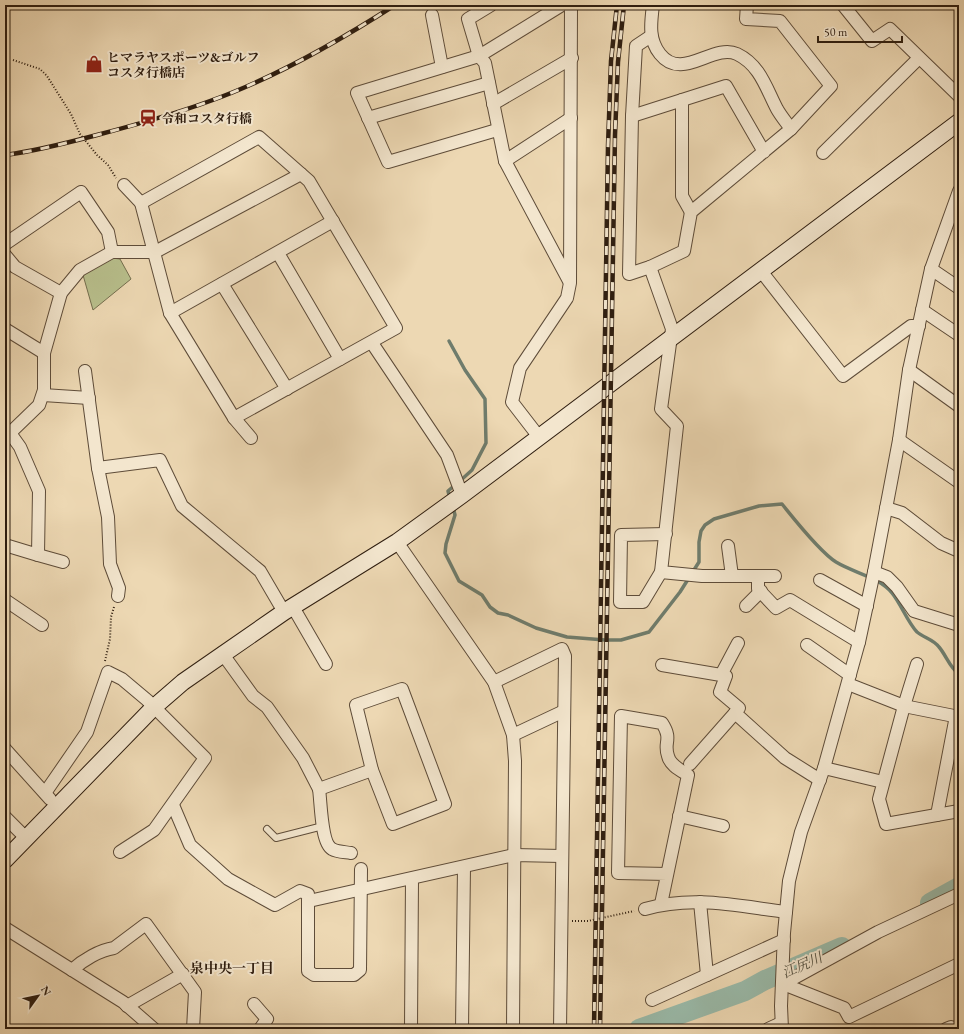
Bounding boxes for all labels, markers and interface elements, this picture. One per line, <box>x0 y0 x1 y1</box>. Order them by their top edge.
scale bar <box>818 18 902 44</box>
text: 50 m <box>824 24 848 40</box>
place label: ヒマラヤスポーツ&ゴルフ コスタ行橋店 <box>107 49 260 81</box>
shop icon: ヒマラヤスポーツ&ゴルフ コスタ行橋店 <box>84 54 104 74</box>
station icon: 令和コスタ行橋 <box>138 108 158 128</box>
place label: 令和コスタ行橋 <box>161 110 252 127</box>
water label: 江尻川 <box>779 947 827 982</box>
district label: 泉中央一丁目 <box>190 959 274 977</box>
north arrow <box>18 976 58 1016</box>
text: N <box>38 983 55 998</box>

